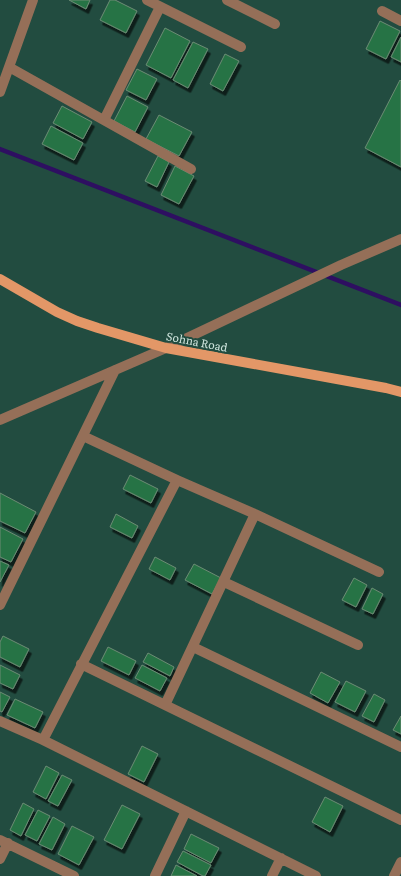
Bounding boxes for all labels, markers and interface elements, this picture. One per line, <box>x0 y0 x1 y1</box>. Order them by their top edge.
street label: Sohna Road <box>165 327 229 355</box>

